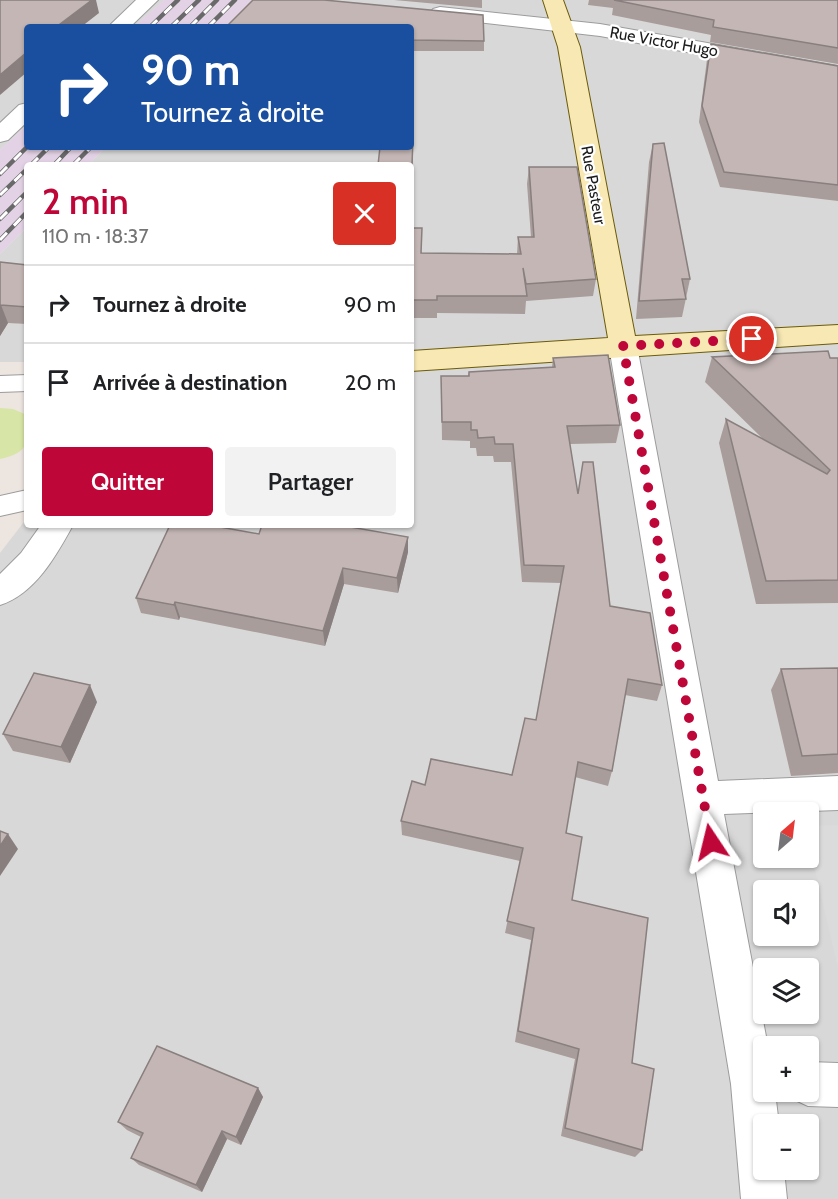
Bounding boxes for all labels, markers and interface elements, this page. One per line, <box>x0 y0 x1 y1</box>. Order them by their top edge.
street label: Rue Victor Hugo <box>608 23 720 60</box>
text: 90 m <box>141 44 240 96</box>
icon: right <box>42 48 120 126</box>
text: Tournez à droite <box>141 96 324 129</box>
street label: Rue Pasteur <box>577 144 610 227</box>
text: 2 min <box>42 179 129 223</box>
button: close <box>333 182 396 245</box>
text: 110 m · 18:37 <box>42 224 148 248</box>
icon: right <box>42 288 75 321</box>
text: Tournez à droite <box>93 291 247 318</box>
text: 90 m <box>344 291 396 318</box>
pin <box>726 313 777 364</box>
icon: arrive <box>735 322 768 355</box>
icon: arrive <box>42 366 75 399</box>
text: Arrivée à destination <box>93 369 287 396</box>
text: 20 m <box>345 369 396 396</box>
button: Quitter <box>42 447 213 516</box>
button: Partager <box>225 447 396 516</box>
north arrow <box>753 802 819 868</box>
map controls <box>753 802 819 1180</box>
position arrow <box>679 810 743 874</box>
button: sound <box>753 880 819 946</box>
button: layers <box>753 958 819 1024</box>
button: + <box>753 1036 819 1102</box>
button: − <box>753 1114 819 1180</box>

